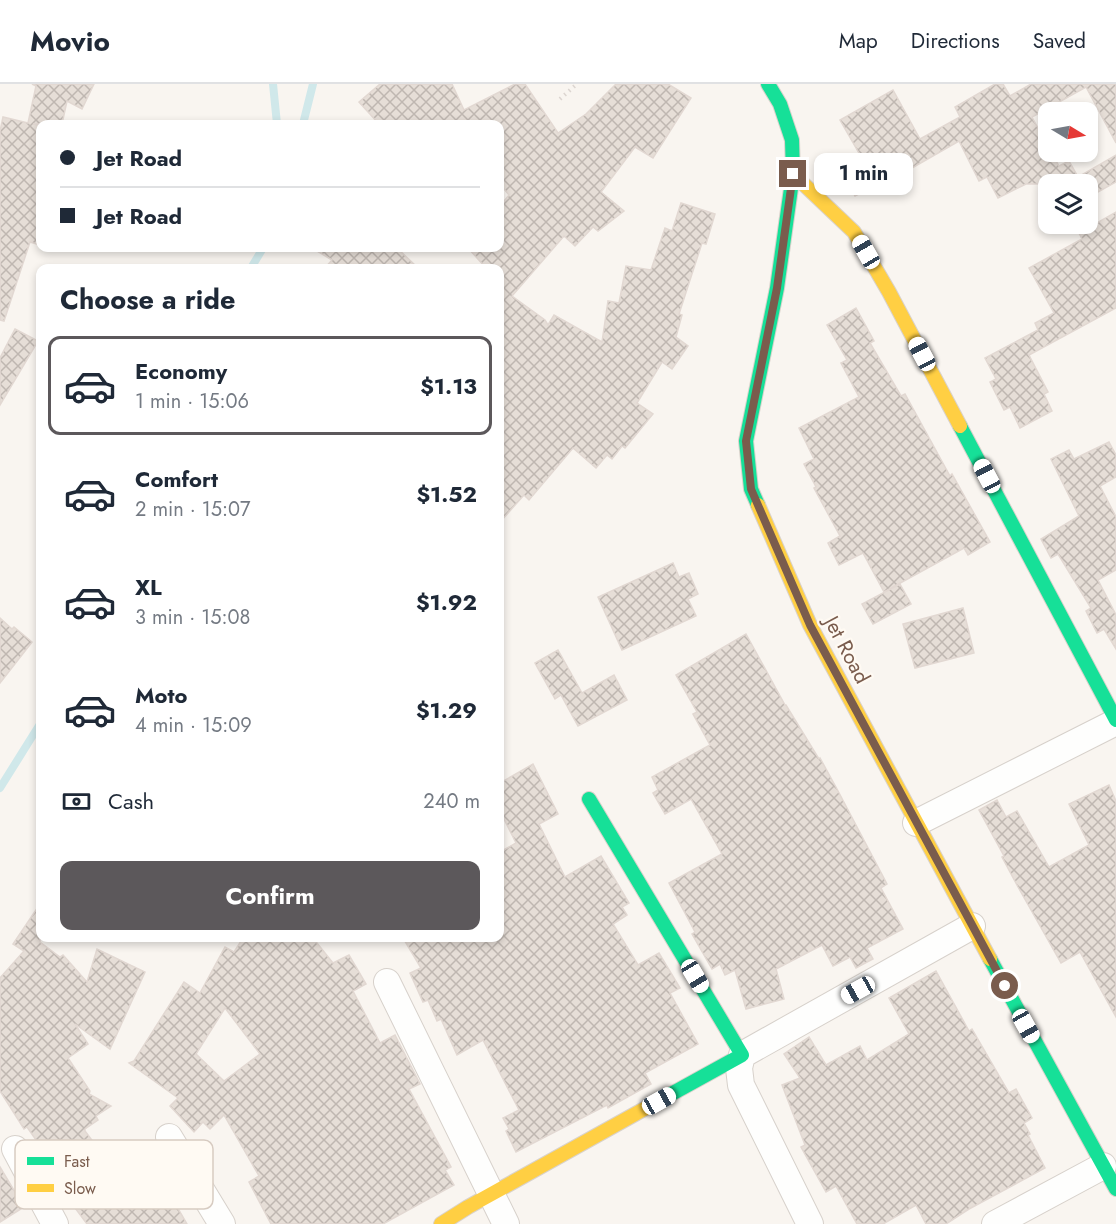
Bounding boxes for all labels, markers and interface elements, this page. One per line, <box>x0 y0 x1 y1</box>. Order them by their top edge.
text: Movio <box>30 21 110 62</box>
text: Map <box>839 26 878 56</box>
text: Directions <box>911 26 1000 56</box>
text: Saved <box>1033 26 1086 56</box>
north arrow <box>1038 102 1098 162</box>
map controls <box>1038 102 1098 234</box>
text: Jet Road <box>96 142 182 174</box>
callout: 1 min <box>814 153 913 195</box>
text: 1 min <box>839 159 888 188</box>
route end <box>779 160 806 187</box>
button: layers <box>1038 174 1098 234</box>
text: Jet Road <box>96 200 182 232</box>
car <box>849 232 883 272</box>
text: Choose a ride <box>60 280 235 319</box>
car <box>906 334 938 374</box>
text: Economy <box>135 355 227 387</box>
icon: car <box>63 359 117 413</box>
text: $1.13 <box>420 370 477 402</box>
text: 1 min · 15:06 <box>135 387 249 416</box>
car <box>971 456 1003 496</box>
text: Comfort <box>135 463 218 495</box>
icon: car <box>63 467 117 521</box>
text: $1.52 <box>416 478 477 510</box>
text: 2 min · 15:07 <box>135 495 250 524</box>
text: XL <box>135 571 162 603</box>
icon: car <box>63 575 117 629</box>
text: $1.92 <box>416 586 477 618</box>
text: 3 min · 15:08 <box>135 603 250 632</box>
street label: Jet Road <box>815 608 877 689</box>
text: Moto <box>135 679 188 711</box>
icon: car <box>63 683 117 737</box>
text: $1.29 <box>416 694 477 726</box>
text: 4 min · 15:09 <box>135 711 252 740</box>
icon: cash <box>60 785 93 818</box>
text: Cash <box>108 785 154 817</box>
text: 240 m <box>423 787 480 816</box>
button: Confirm <box>60 861 480 930</box>
car <box>678 956 712 996</box>
route start <box>991 972 1018 999</box>
car <box>838 973 878 1007</box>
car <box>1009 1006 1043 1046</box>
car <box>639 1084 679 1118</box>
legend <box>15 1140 213 1209</box>
text: Fast <box>64 1150 90 1173</box>
text: Slow <box>64 1177 96 1200</box>

